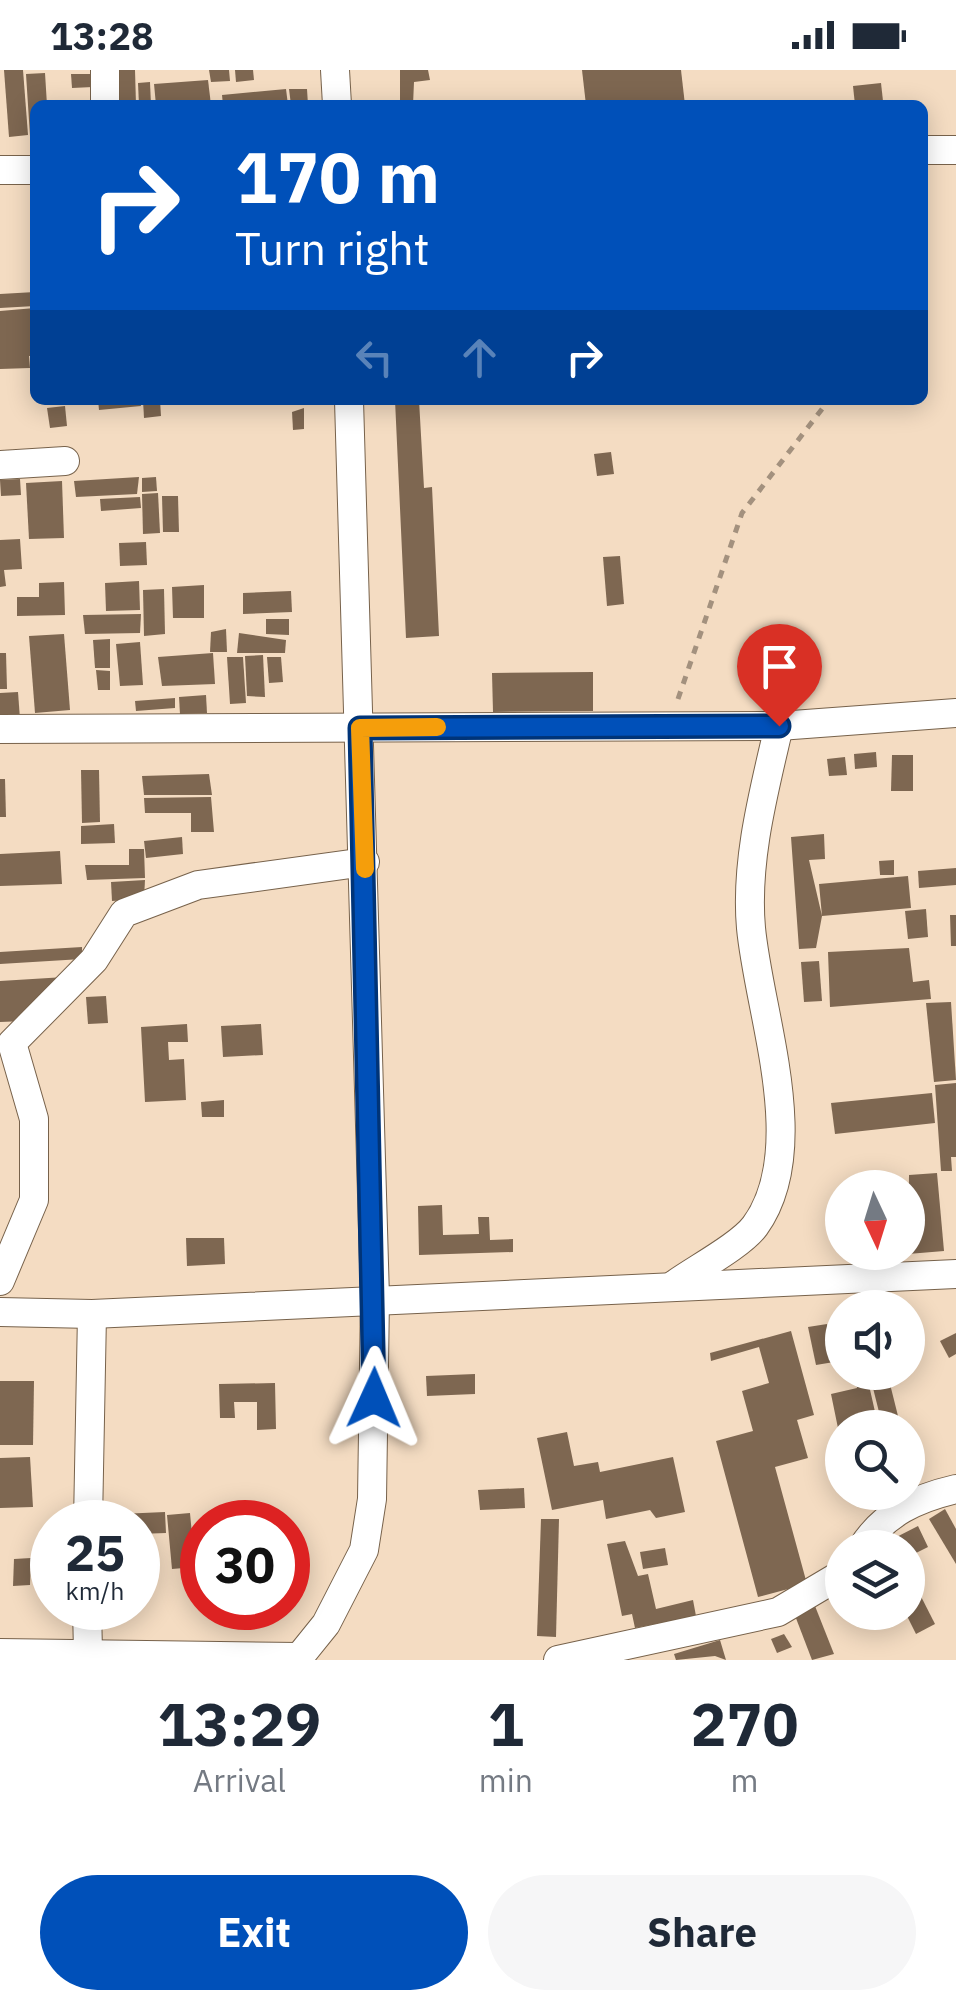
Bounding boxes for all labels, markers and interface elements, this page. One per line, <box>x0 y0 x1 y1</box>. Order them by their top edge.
text: 13:28 <box>50 11 154 60</box>
text: 170 m <box>235 131 440 222</box>
icon: right <box>70 140 200 270</box>
text: Turn right <box>235 219 430 277</box>
icon: left <box>347 330 402 385</box>
icon: ahead <box>452 330 507 385</box>
icon: right <box>557 330 612 385</box>
pin <box>737 624 822 727</box>
icon: arrive <box>752 639 807 694</box>
north arrow <box>825 1170 925 1270</box>
map controls <box>825 1170 925 1630</box>
button: sound <box>825 1290 925 1390</box>
position arrow <box>322 1346 426 1450</box>
button: search <box>825 1410 925 1510</box>
speed limit sign: 30 <box>180 1500 310 1630</box>
text: 25 <box>65 1520 125 1585</box>
button: layers <box>825 1530 925 1630</box>
text: km/h <box>66 1574 124 1607</box>
text: 13:29 <box>158 1684 321 1763</box>
text: 1 <box>488 1684 524 1763</box>
text: 270 <box>690 1684 798 1763</box>
text: Arrival <box>193 1759 286 1801</box>
text: min <box>479 1759 533 1801</box>
text: m <box>731 1759 758 1801</box>
button: Exit <box>40 1875 468 1990</box>
button: Share <box>488 1875 916 1990</box>

